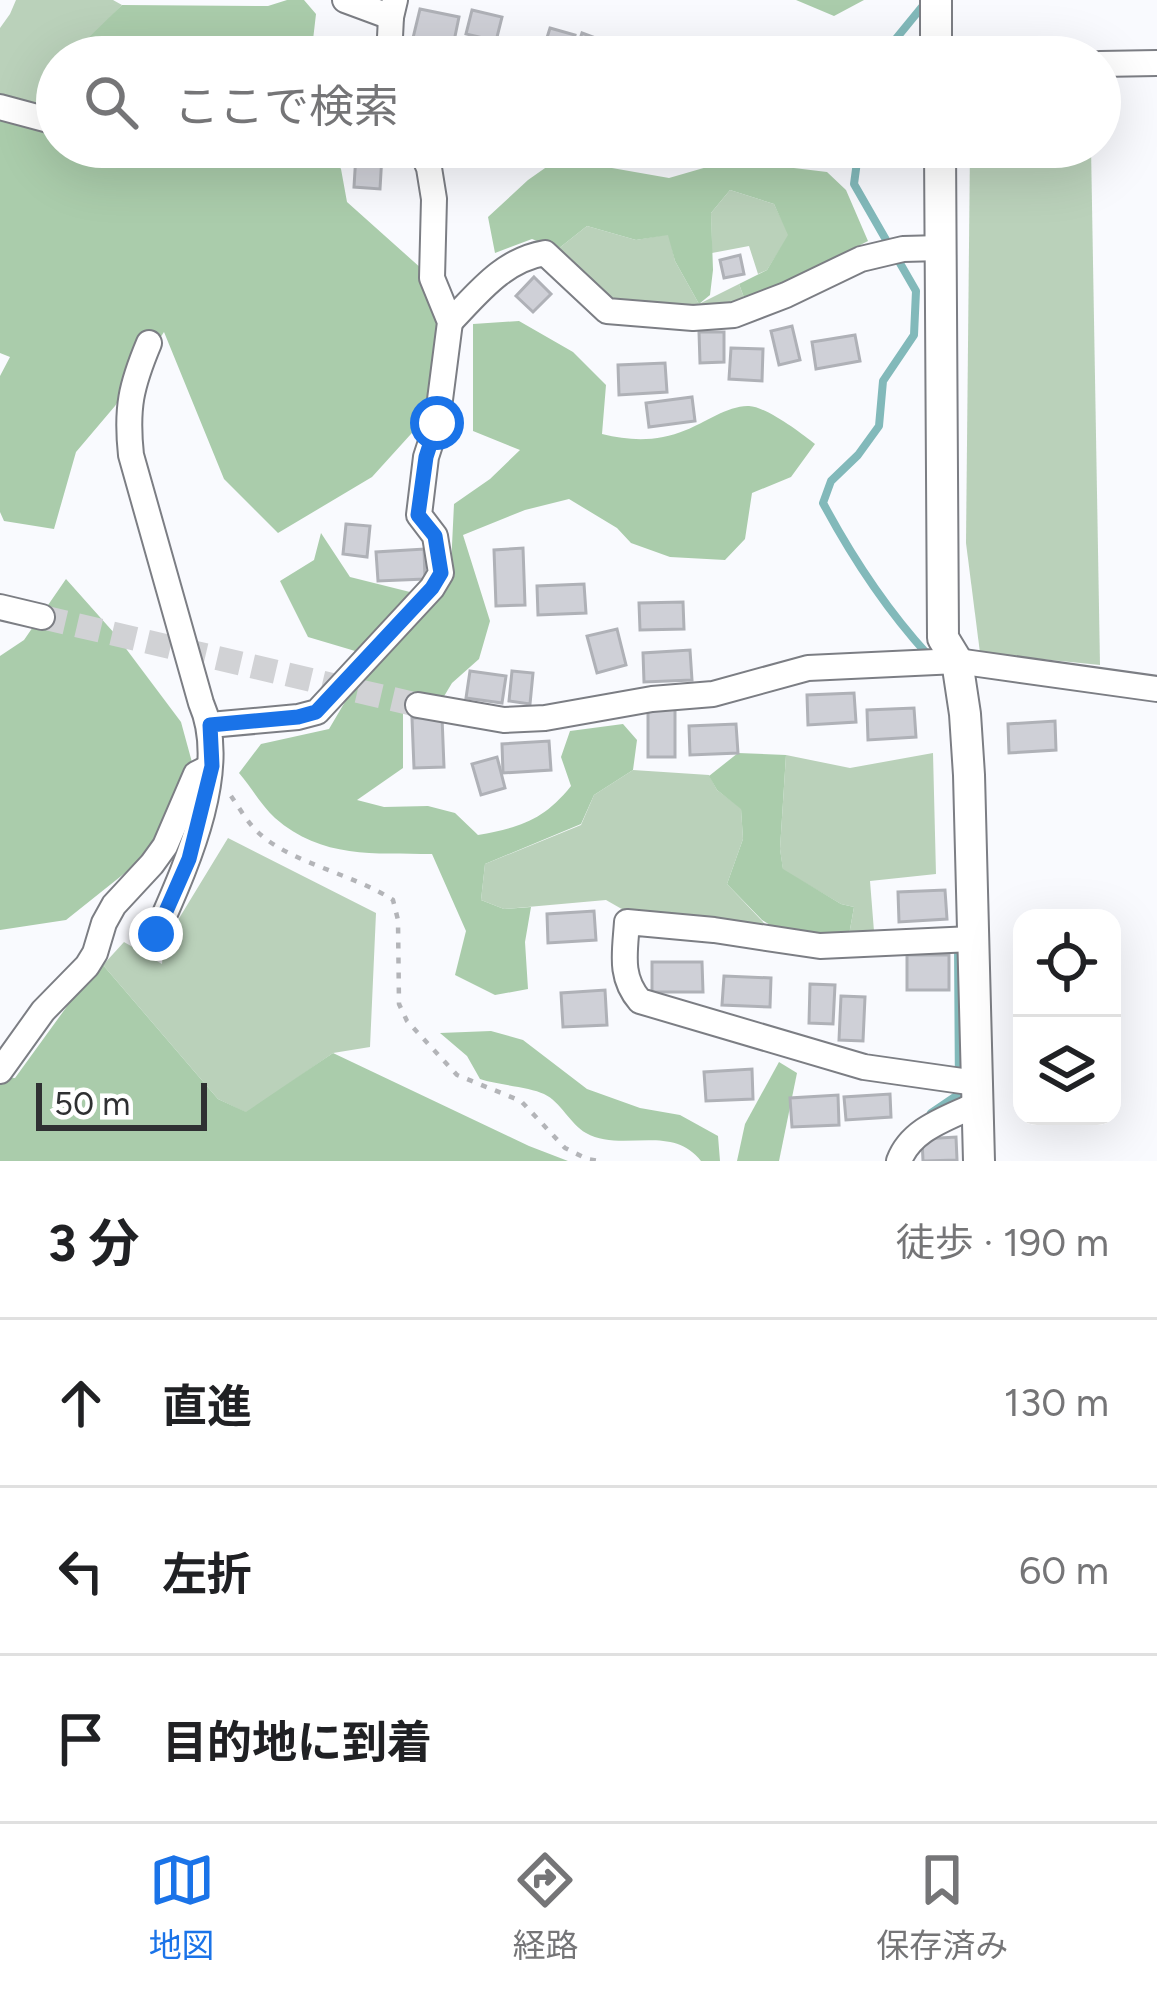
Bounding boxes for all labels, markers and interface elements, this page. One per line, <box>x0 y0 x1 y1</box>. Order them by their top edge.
search box <box>36 36 1121 168</box>
icon: search <box>78 69 144 135</box>
text: ここで検索 <box>174 79 399 133</box>
route start <box>410 396 464 450</box>
route end <box>129 907 183 961</box>
map controls <box>1013 909 1121 1125</box>
button: locate <box>1013 909 1121 1017</box>
button: layers <box>1013 1017 1121 1125</box>
scale bar <box>36 1077 207 1130</box>
text: 50 m <box>54 1084 130 1123</box>
text: 3 分 <box>48 1213 140 1274</box>
text: 徒歩 · 190 m <box>896 1219 1109 1266</box>
icon: ahead <box>48 1370 114 1436</box>
text: 直進 <box>162 1379 252 1433</box>
text: 130 m <box>1004 1379 1109 1426</box>
icon: left <box>48 1538 114 1604</box>
text: 左折 <box>162 1547 252 1601</box>
text: 60 m <box>1019 1547 1109 1594</box>
icon: arrive <box>48 1706 114 1772</box>
text: 目的地に到着 <box>162 1715 432 1769</box>
tab: 地図 <box>149 1847 215 1967</box>
tab: 経路 <box>512 1847 578 1967</box>
tab: 保存済み <box>876 1847 1008 1967</box>

